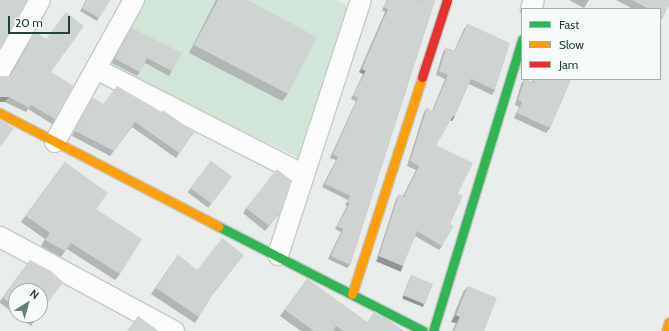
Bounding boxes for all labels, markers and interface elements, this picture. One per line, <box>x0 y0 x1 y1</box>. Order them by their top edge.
scale bar <box>10 8 72 34</box>
legend <box>521 8 661 80</box>
text: 20 m <box>15 15 43 30</box>
text: Fast <box>559 17 579 32</box>
text: Slow <box>559 37 584 52</box>
text: Jam <box>559 57 578 72</box>
north arrow <box>8 283 48 323</box>
text: N <box>27 286 42 302</box>

